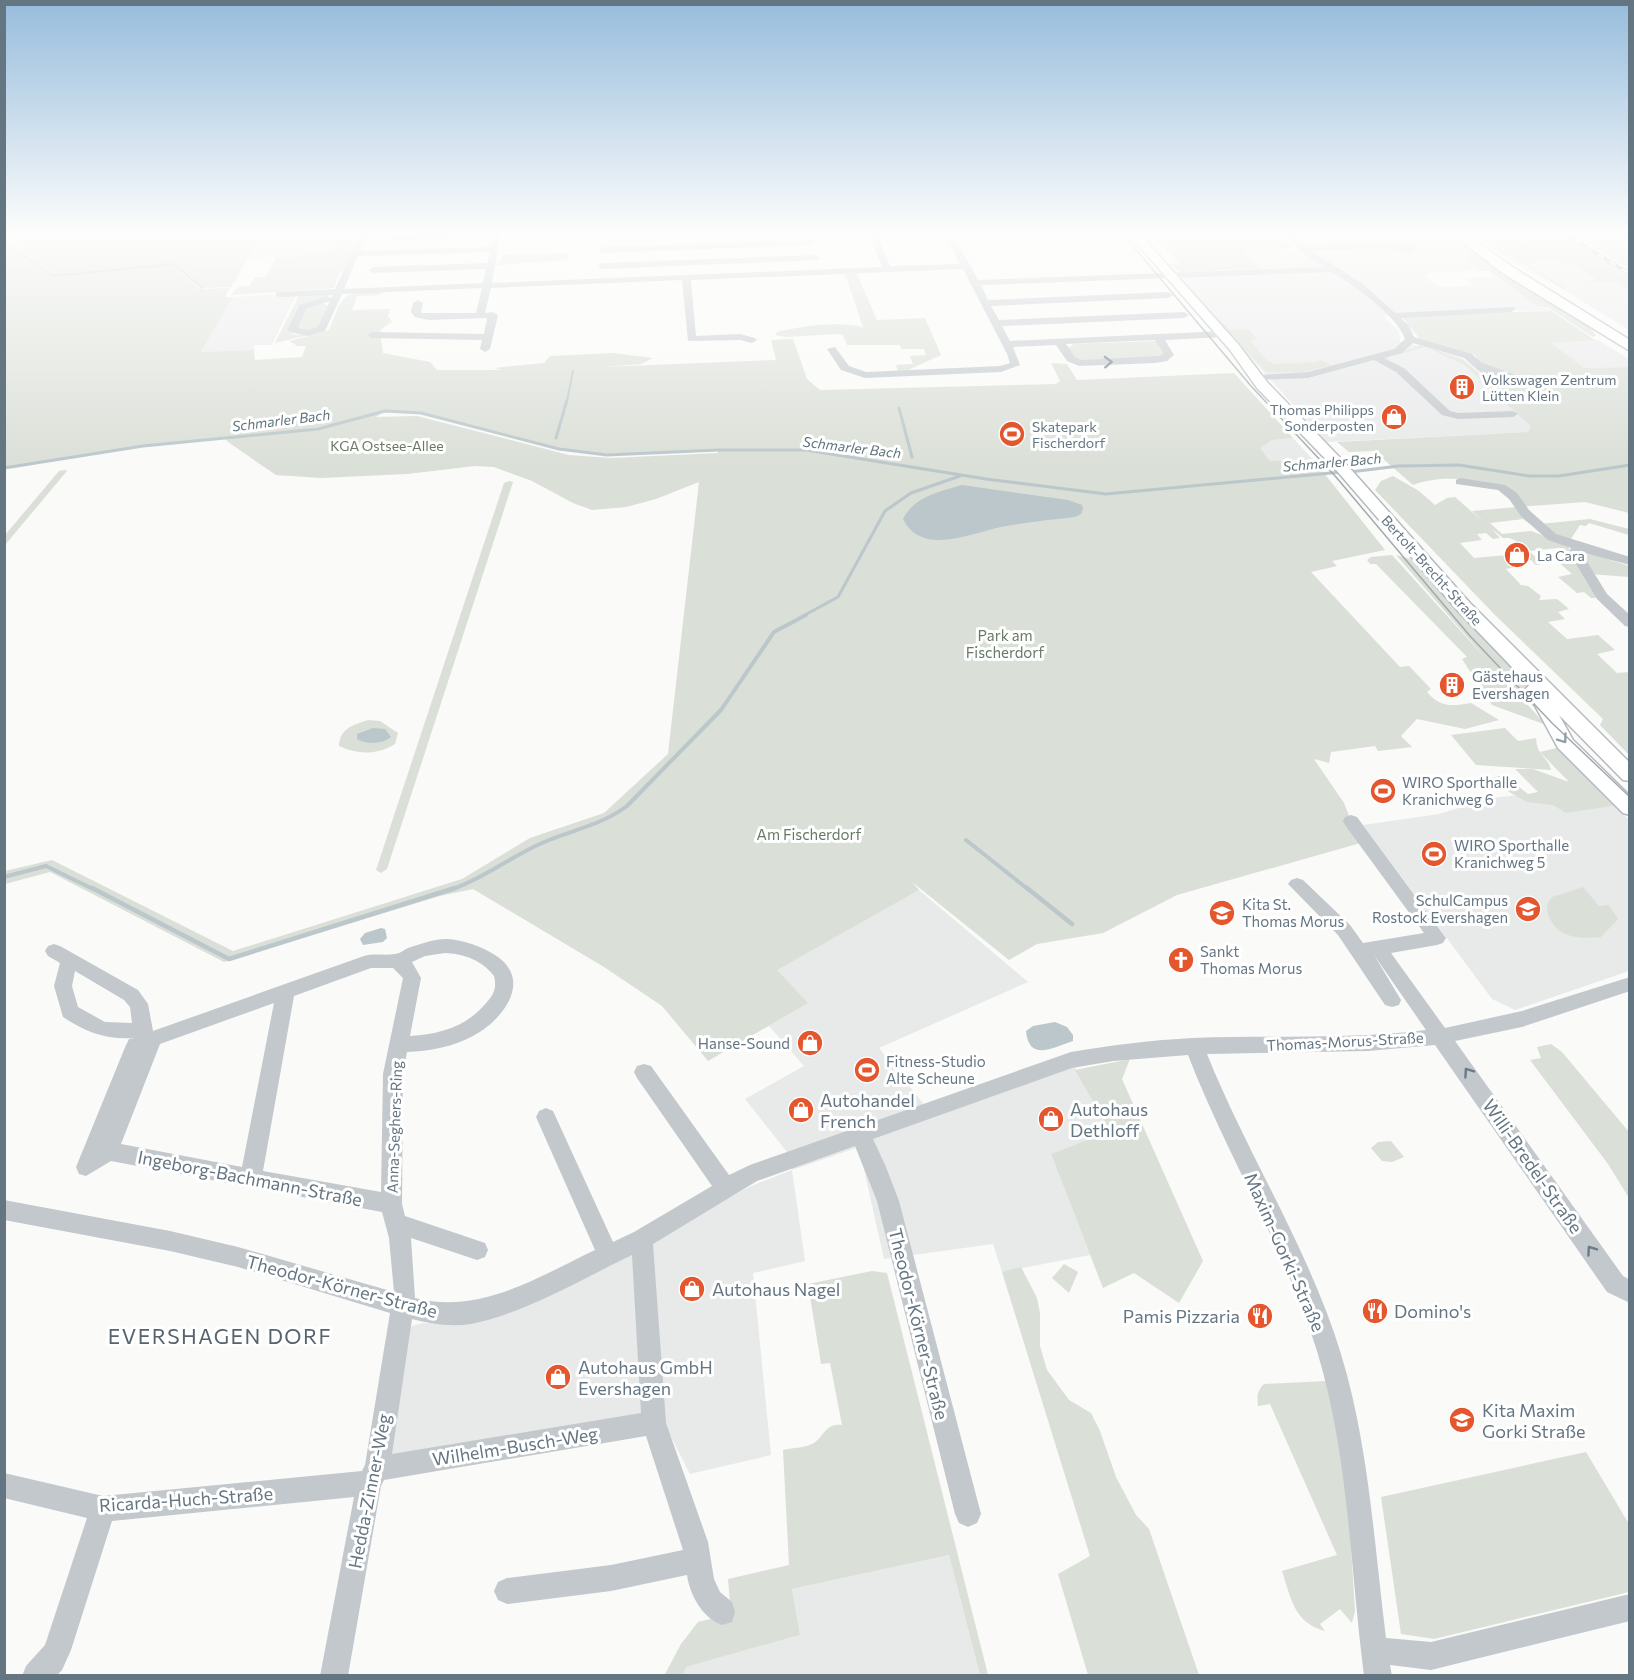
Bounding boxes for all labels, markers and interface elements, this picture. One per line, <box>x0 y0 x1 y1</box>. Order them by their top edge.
one-way arrow <box>1103 356 1112 369</box>
place label: Volkswagen Zentrum Lütten Klein <box>1482 371 1616 404</box>
building icon: Volkswagen Zentrum Lütten Klein <box>1447 372 1477 402</box>
place label: Thomas Philipps Sonderposten <box>1270 401 1374 434</box>
shop icon: Thomas Philipps Sonderposten <box>1379 402 1409 432</box>
water label: Schmarler Bach <box>231 406 331 434</box>
place label: Skatepark Fischerdorf <box>1032 418 1106 451</box>
sports icon: Skatepark Fischerdorf <box>997 419 1027 449</box>
water label: Schmarler Bach <box>802 433 902 461</box>
park label: KGA Ostsee-Allee <box>330 437 444 454</box>
water label: Schmarler Bach <box>1282 449 1382 475</box>
street label: Bertolt-Brecht-Straße <box>1378 512 1486 628</box>
shop icon: La Cara <box>1502 540 1532 570</box>
place label: La Cara <box>1537 547 1585 564</box>
park label: Park am Fischerdorf <box>966 626 1044 661</box>
place label: Gästehaus Evershagen <box>1472 667 1550 702</box>
building icon: Gästehaus Evershagen <box>1437 670 1467 700</box>
one-way arrow <box>1556 733 1567 744</box>
place label: WIRO Sporthalle Kranichweg 6 <box>1402 773 1517 808</box>
sports icon: WIRO Sporthalle Kranichweg 6 <box>1368 776 1398 806</box>
park label: Am Fischerdorf <box>757 825 861 843</box>
place label: WIRO Sporthalle Kranichweg 5 <box>1454 836 1569 871</box>
sports icon: WIRO Sporthalle Kranichweg 5 <box>1419 839 1449 869</box>
place label: SchulCampus Rostock Evershagen <box>1372 891 1508 926</box>
school or university icon: SchulCampus Rostock Evershagen <box>1513 894 1543 924</box>
place label: Kita St. Thomas Morus <box>1242 895 1344 930</box>
school or university icon: Kita St. Thomas Morus <box>1207 898 1237 928</box>
place label: Sankt Thomas Morus <box>1200 942 1302 977</box>
church icon: Sankt Thomas Morus <box>1166 945 1196 975</box>
shop icon: Hanse-Sound <box>795 1028 825 1058</box>
street label: Thomas-Morus-Straße <box>1266 1028 1424 1054</box>
place label: Hanse-Sound <box>698 1034 790 1052</box>
place label: Fitness-Studio Alte Scheune <box>886 1052 986 1087</box>
sports icon: Fitness-Studio Alte Scheune <box>852 1055 882 1085</box>
street label: Anna-Seghers-Ring <box>383 1060 405 1194</box>
one-way arrow <box>1464 1068 1475 1079</box>
place label: Autohandel French <box>820 1089 915 1132</box>
shop icon: Autohandel French <box>786 1095 816 1125</box>
street label: Willi-Bredel-Straße <box>1478 1095 1588 1237</box>
place label: Autohaus Dethloff <box>1070 1098 1148 1141</box>
shop icon: Autohaus Dethloff <box>1036 1104 1066 1134</box>
street label: Ingeborg-Bachmann-Straße <box>136 1145 364 1211</box>
street label: Maxim-Gorki-Straße <box>1240 1169 1330 1335</box>
street label: Theodor-Körner-Straße <box>885 1226 953 1422</box>
one-way arrow <box>1587 1245 1598 1256</box>
street label: Theodor-Körner-Straße <box>244 1250 440 1322</box>
shop icon: Autohaus Nagel <box>677 1274 707 1304</box>
place label: Autohaus Nagel <box>712 1278 840 1300</box>
restaurant icon: Domino's <box>1360 1296 1390 1326</box>
place label: Domino's <box>1394 1300 1471 1322</box>
restaurant icon: Pamis Pizzaria <box>1245 1301 1275 1331</box>
place label: Pamis Pizzaria <box>1123 1305 1240 1327</box>
district label: EVERSHAGEN DORF <box>108 1323 332 1348</box>
place label: Autohaus GmbH Evershagen <box>578 1356 713 1399</box>
shop icon: Autohaus GmbH Evershagen <box>543 1362 573 1392</box>
place label: Kita Maxim Gorki Straße <box>1482 1399 1586 1442</box>
school or university icon: Kita Maxim Gorki Straße <box>1447 1405 1477 1435</box>
street label: Hedda-Zinner-Weg <box>343 1412 395 1570</box>
street label: Wilhelm-Busch-Weg <box>431 1422 600 1470</box>
street label: Ricarda-Huch-Straße <box>98 1482 274 1516</box>

